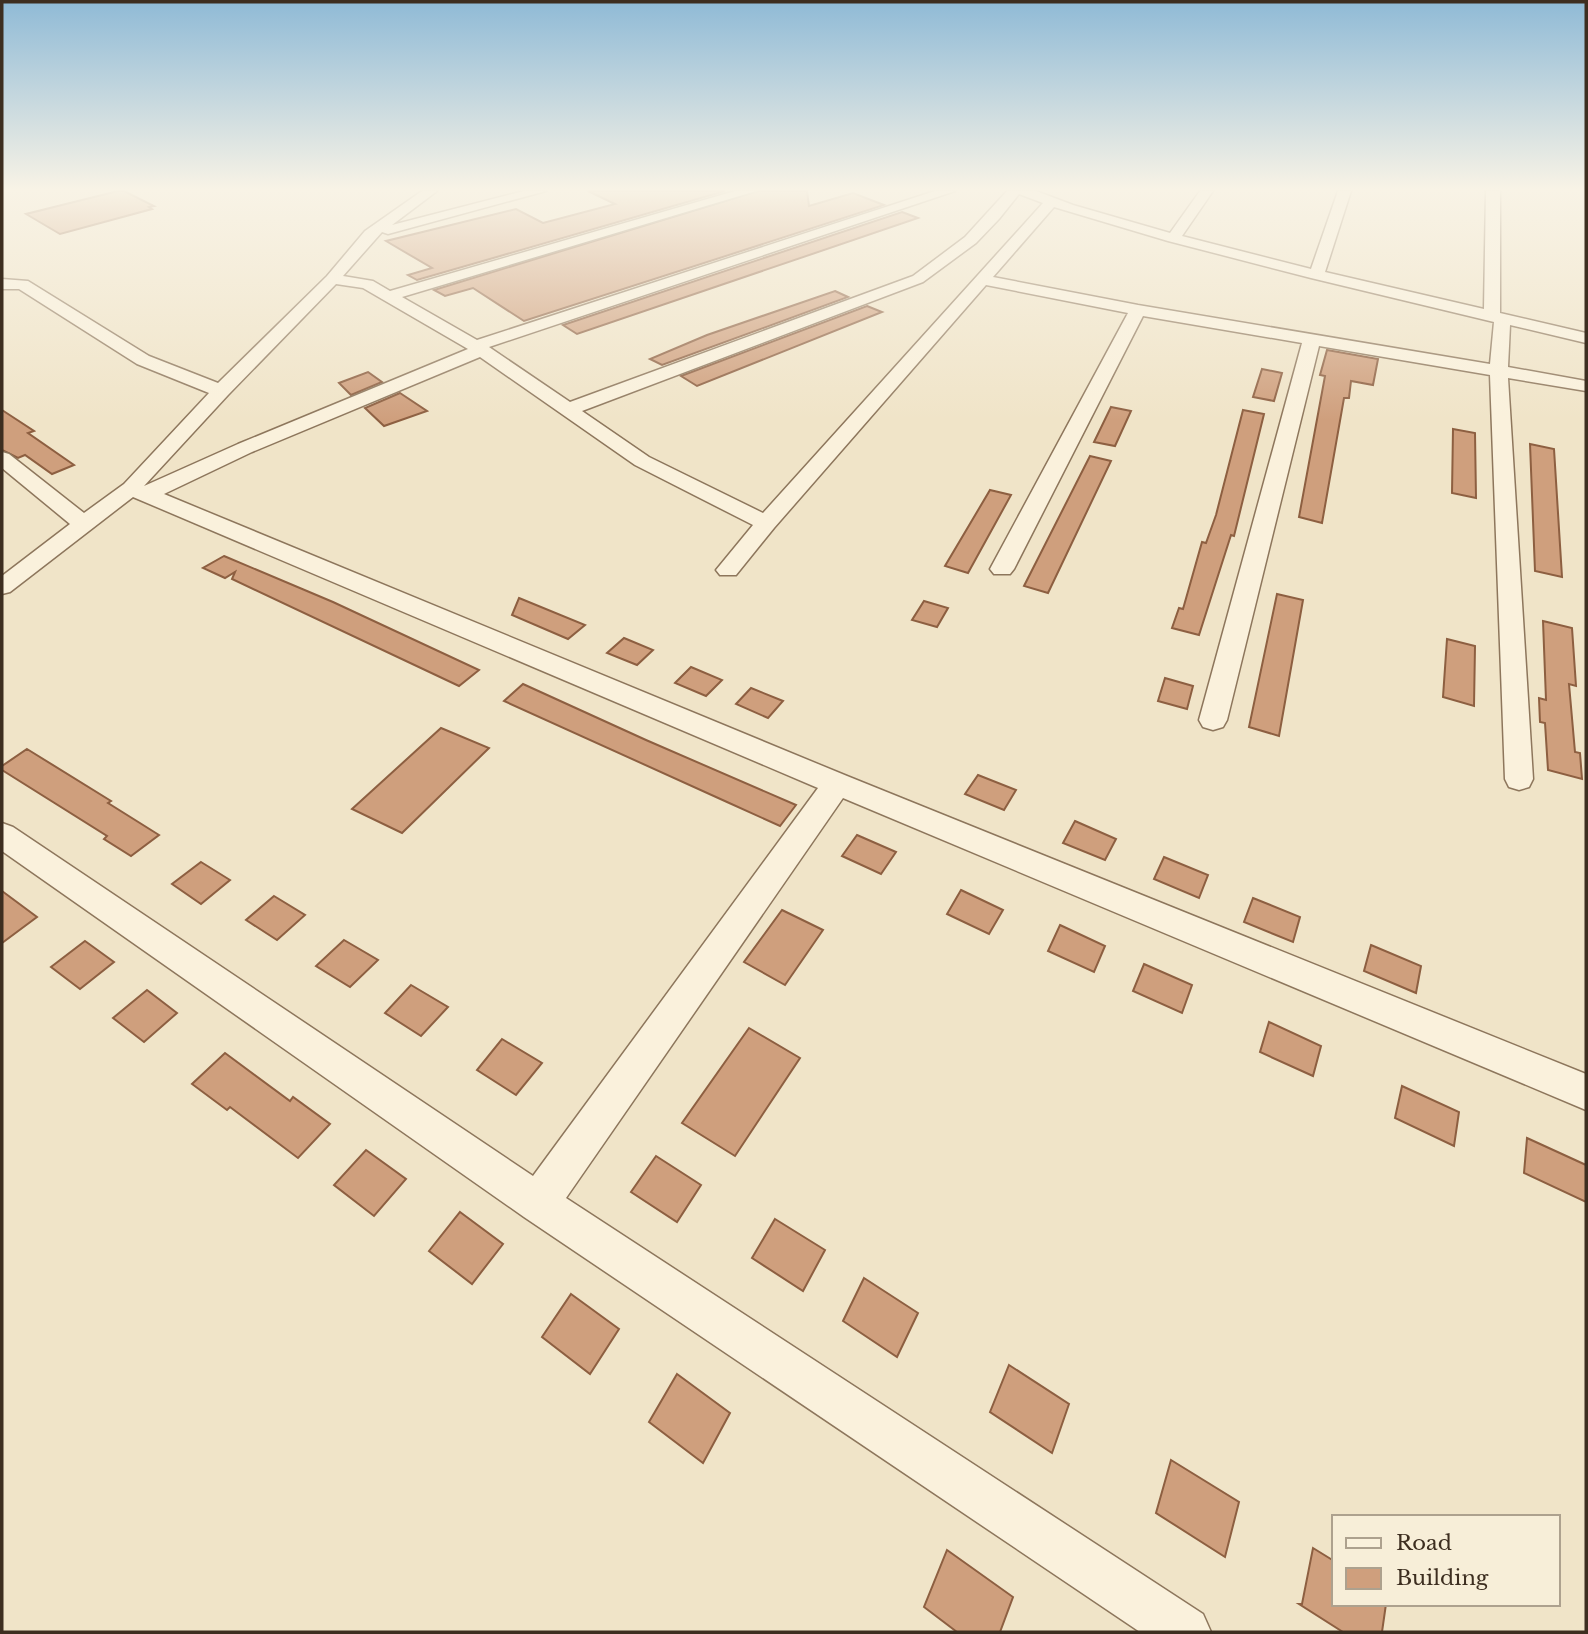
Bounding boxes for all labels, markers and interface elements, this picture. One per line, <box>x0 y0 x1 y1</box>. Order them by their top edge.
legend <box>1332 1515 1560 1606</box>
text: Road <box>1396 1530 1452 1556</box>
text: Building <box>1396 1565 1489 1591</box>

